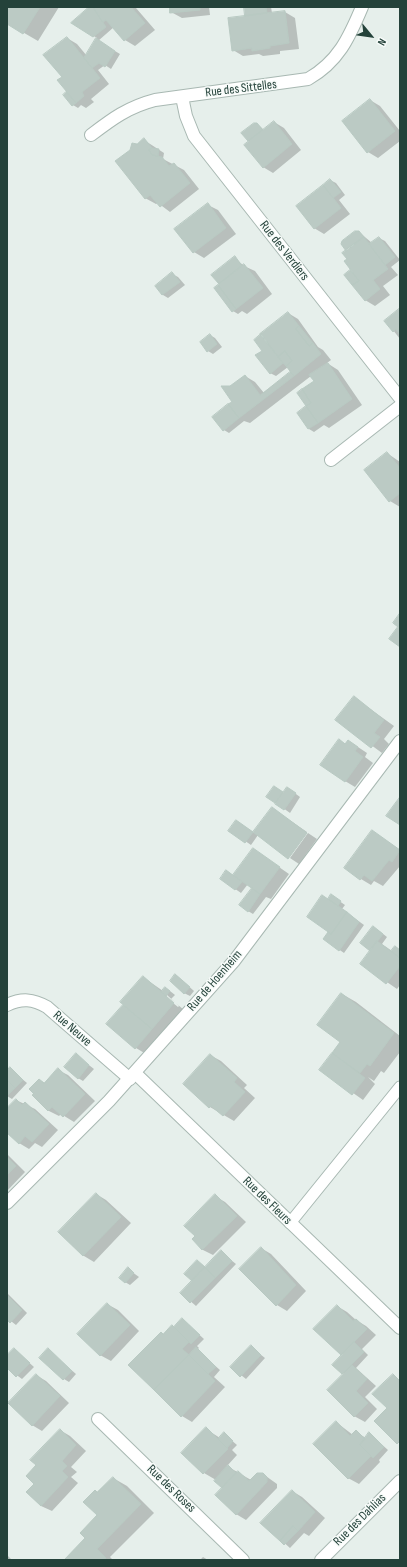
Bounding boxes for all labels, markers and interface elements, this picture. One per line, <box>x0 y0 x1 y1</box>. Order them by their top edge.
north arrow <box>351 16 391 56</box>
text: N <box>375 36 389 48</box>
street label: Rue des Sittelles <box>204 77 278 101</box>
street label: Rue des Verdiers <box>256 218 312 284</box>
street label: Rue de Hoenheim <box>184 947 246 1015</box>
street label: Rue Neuve <box>49 1008 95 1050</box>
street label: Rue des Fleurs <box>239 1174 295 1228</box>
street label: Rue des Roses <box>143 1462 199 1516</box>
street label: Rue des Dahlias <box>331 1491 389 1549</box>

